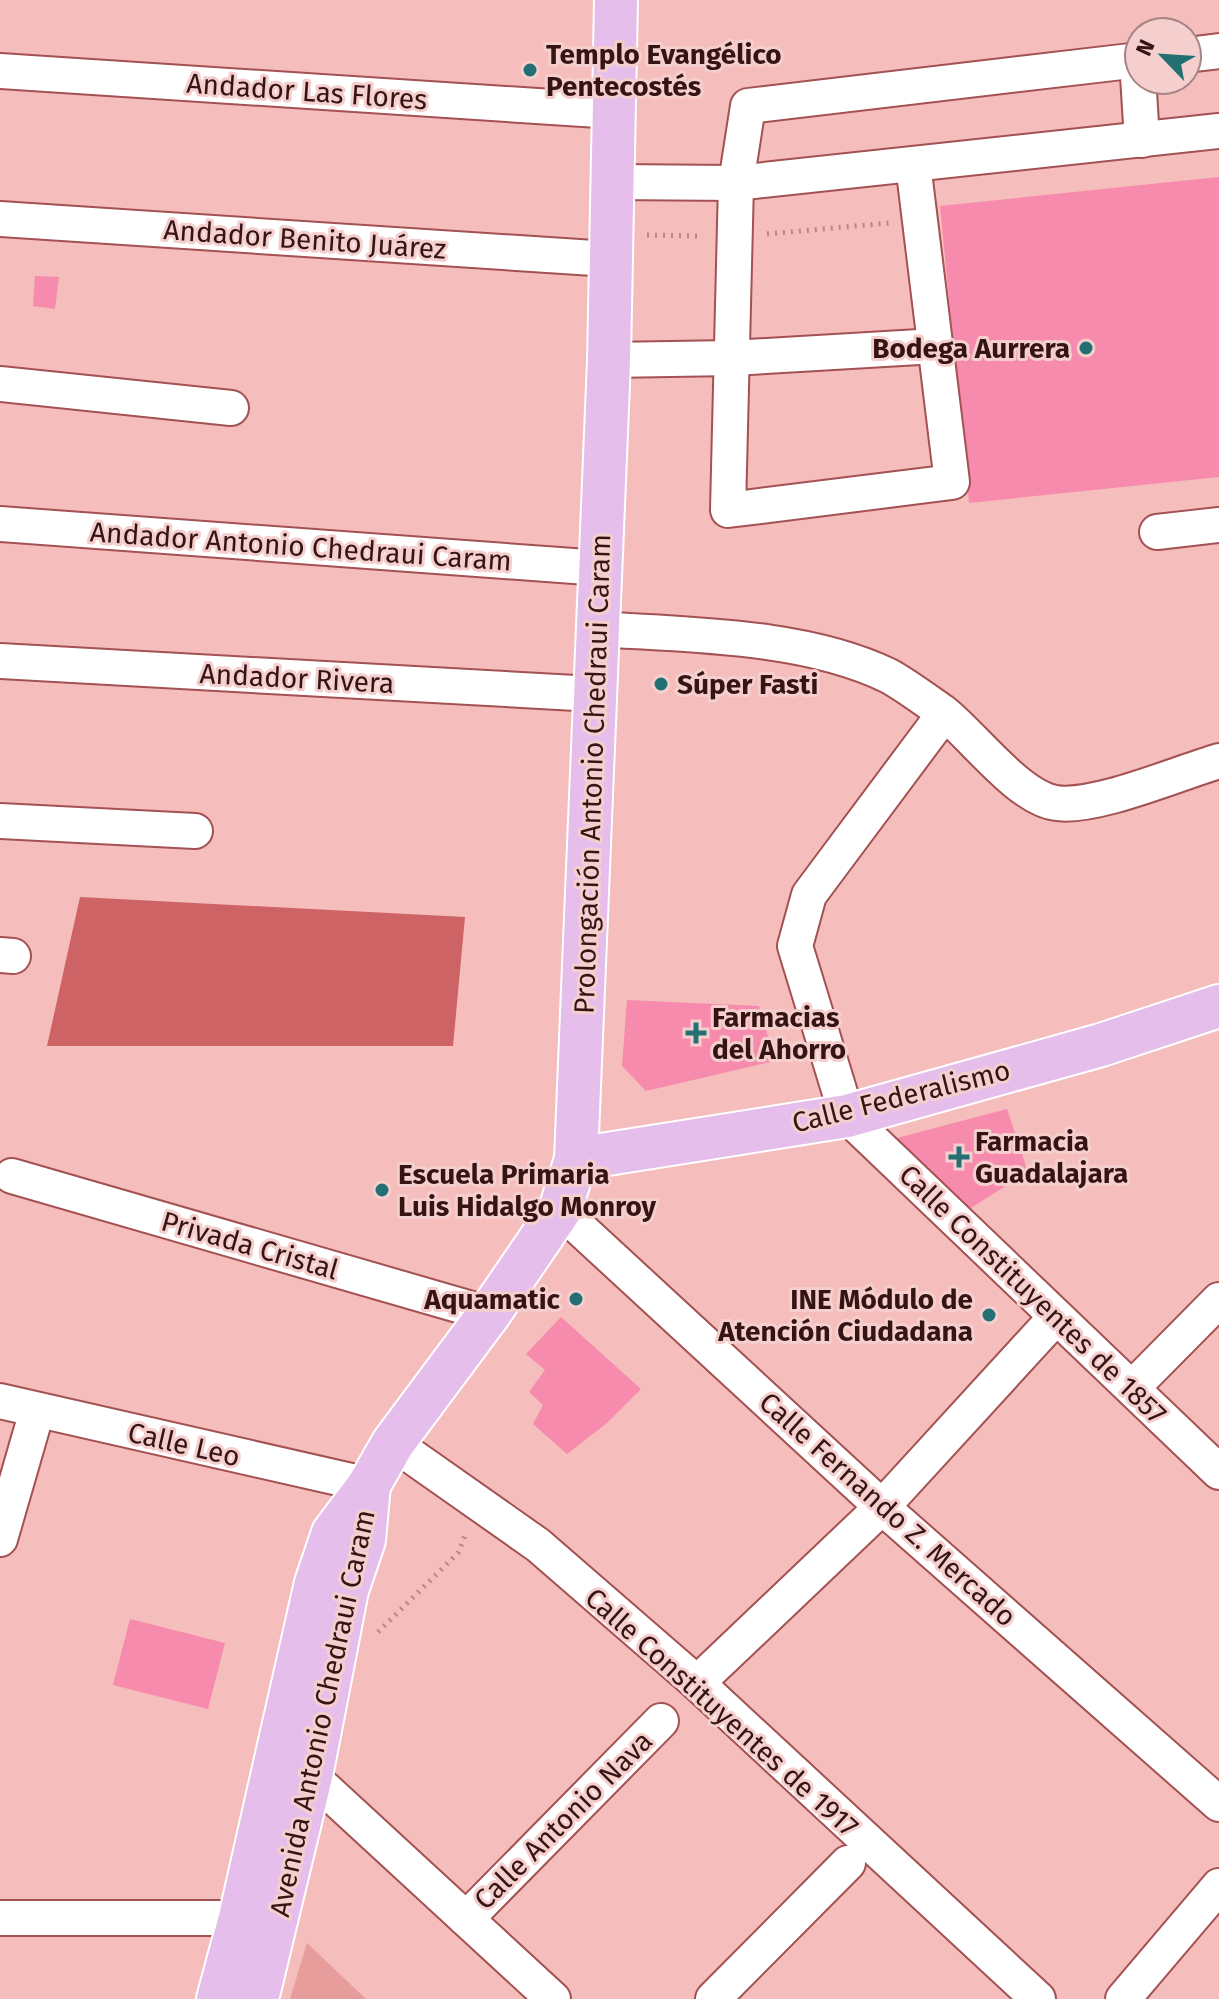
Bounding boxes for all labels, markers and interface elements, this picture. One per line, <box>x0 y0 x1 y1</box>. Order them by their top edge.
north arrow <box>1123 16 1203 96</box>
text: N <box>1130 35 1161 60</box>
place label: Templo Evangélico Pentecostés <box>546 38 782 103</box>
marker: Templo Evangélico Pentecostés <box>521 61 539 79</box>
street label: Andador Las Flores <box>186 67 428 116</box>
street label: Andador Benito Juárez <box>163 213 447 266</box>
place label: Bodega Aurrera <box>872 332 1070 365</box>
marker: Bodega Aurrera <box>1077 339 1095 357</box>
street label: Andador Antonio Chedraui Caram <box>89 515 513 578</box>
street label: Prolongación Antonio Chedraui Caram <box>568 533 617 1015</box>
street label: Andador Rivera <box>199 657 395 700</box>
place label: Súper Fasti <box>677 668 818 701</box>
marker: Súper Fasti <box>652 675 670 693</box>
place label: Farmacias del Ahorro <box>712 1001 846 1066</box>
marker: Farmacias del Ahorro <box>687 1024 705 1042</box>
street label: Calle Federalismo <box>789 1053 1014 1140</box>
place label: Farmacia Guadalajara <box>975 1125 1128 1190</box>
marker: Farmacia Guadalajara <box>950 1148 968 1166</box>
place label: Escuela Primaria Luis Hidalgo Monroy <box>398 1158 657 1223</box>
street label: Calle Constituyentes de 1857 <box>892 1158 1173 1431</box>
marker: Escuela Primaria Luis Hidalgo Monroy <box>373 1181 391 1199</box>
street label: Privada Cristal <box>158 1204 342 1286</box>
place label: Aquamatic <box>423 1283 561 1316</box>
place label: INE Módulo de Atención Ciudadana <box>717 1283 973 1348</box>
marker: Aquamatic <box>567 1290 585 1308</box>
marker: INE Módulo de Atención Ciudadana <box>980 1306 998 1324</box>
street label: Calle Fernando Z. Mercado <box>753 1385 1023 1633</box>
street label: Calle Leo <box>125 1416 243 1473</box>
street label: Avenida Antonio Chedraui Caram <box>263 1507 382 1920</box>
street label: Calle Constituyentes de 1917 <box>578 1581 865 1844</box>
street label: Calle Antonio Nava <box>467 1724 659 1916</box>

